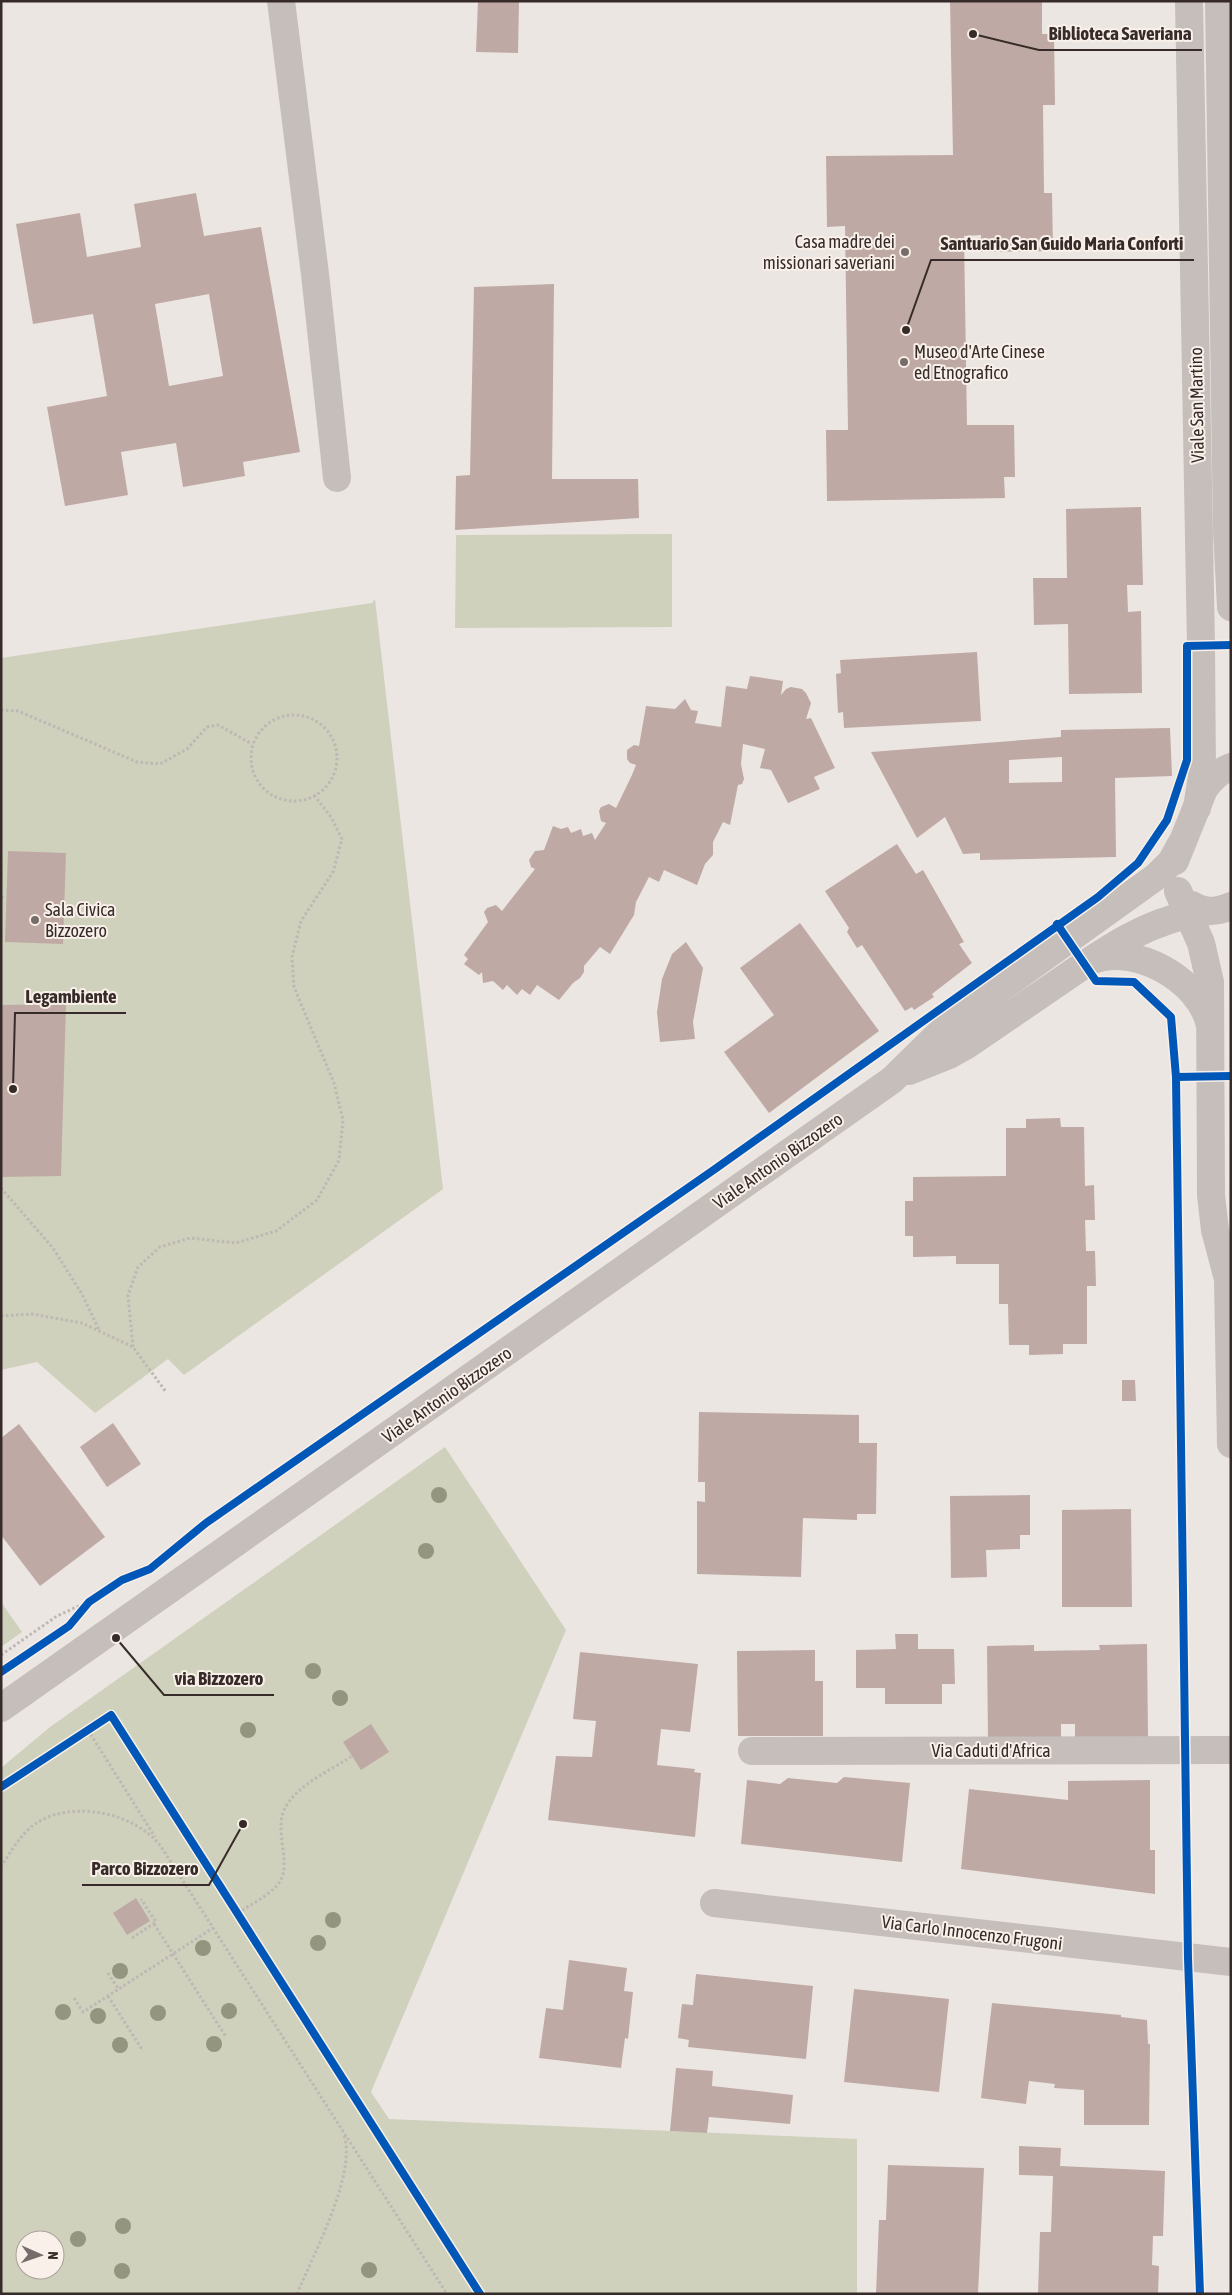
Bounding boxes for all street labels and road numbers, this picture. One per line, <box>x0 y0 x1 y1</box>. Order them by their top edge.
street label: Viale San Martino <box>1185 347 1208 463</box>
street label: Viale Antonio Bizzozero <box>709 1108 847 1213</box>
street label: Viale Antonio Bizzozero <box>378 1342 516 1447</box>
street label: Via Caduti d'Africa <box>931 1740 1051 1761</box>
street label: Via Carlo Innocenzo Frugoni <box>880 1911 1064 1954</box>

